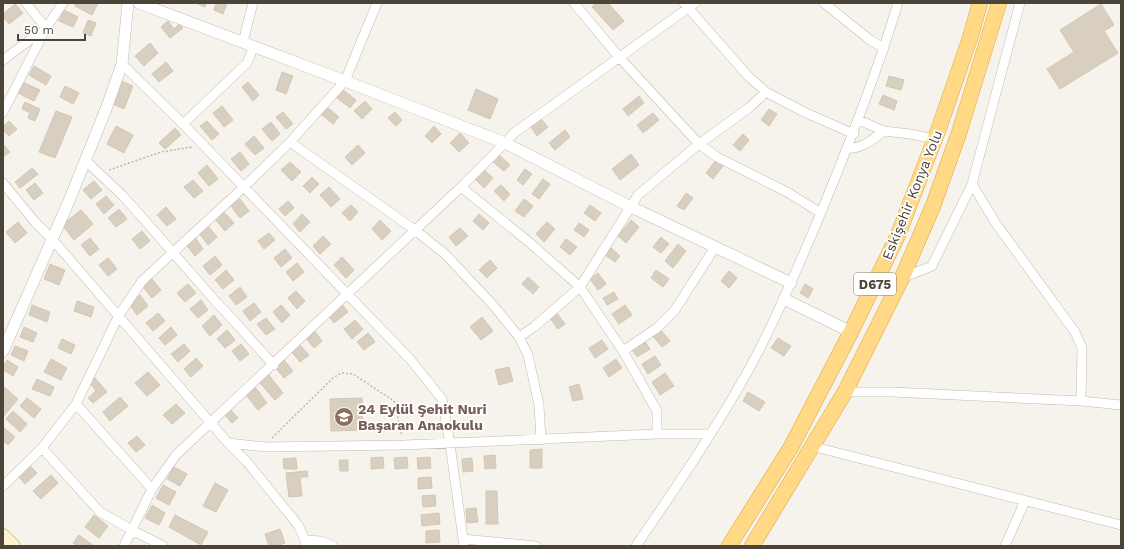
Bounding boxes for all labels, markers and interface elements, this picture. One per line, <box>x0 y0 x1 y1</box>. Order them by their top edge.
scale bar <box>18 16 85 42</box>
text: 50 m <box>24 23 54 37</box>
street label: Eskişehir Konya Yolu <box>879 128 945 262</box>
road number: D675 <box>854 273 896 295</box>
place label: 24 Eylül Şehit Nuri Başaran Anaokulu <box>358 401 487 433</box>
school or university icon: 24 Eylül Şehit Nuri Başaran Anaokulu <box>333 406 355 428</box>

